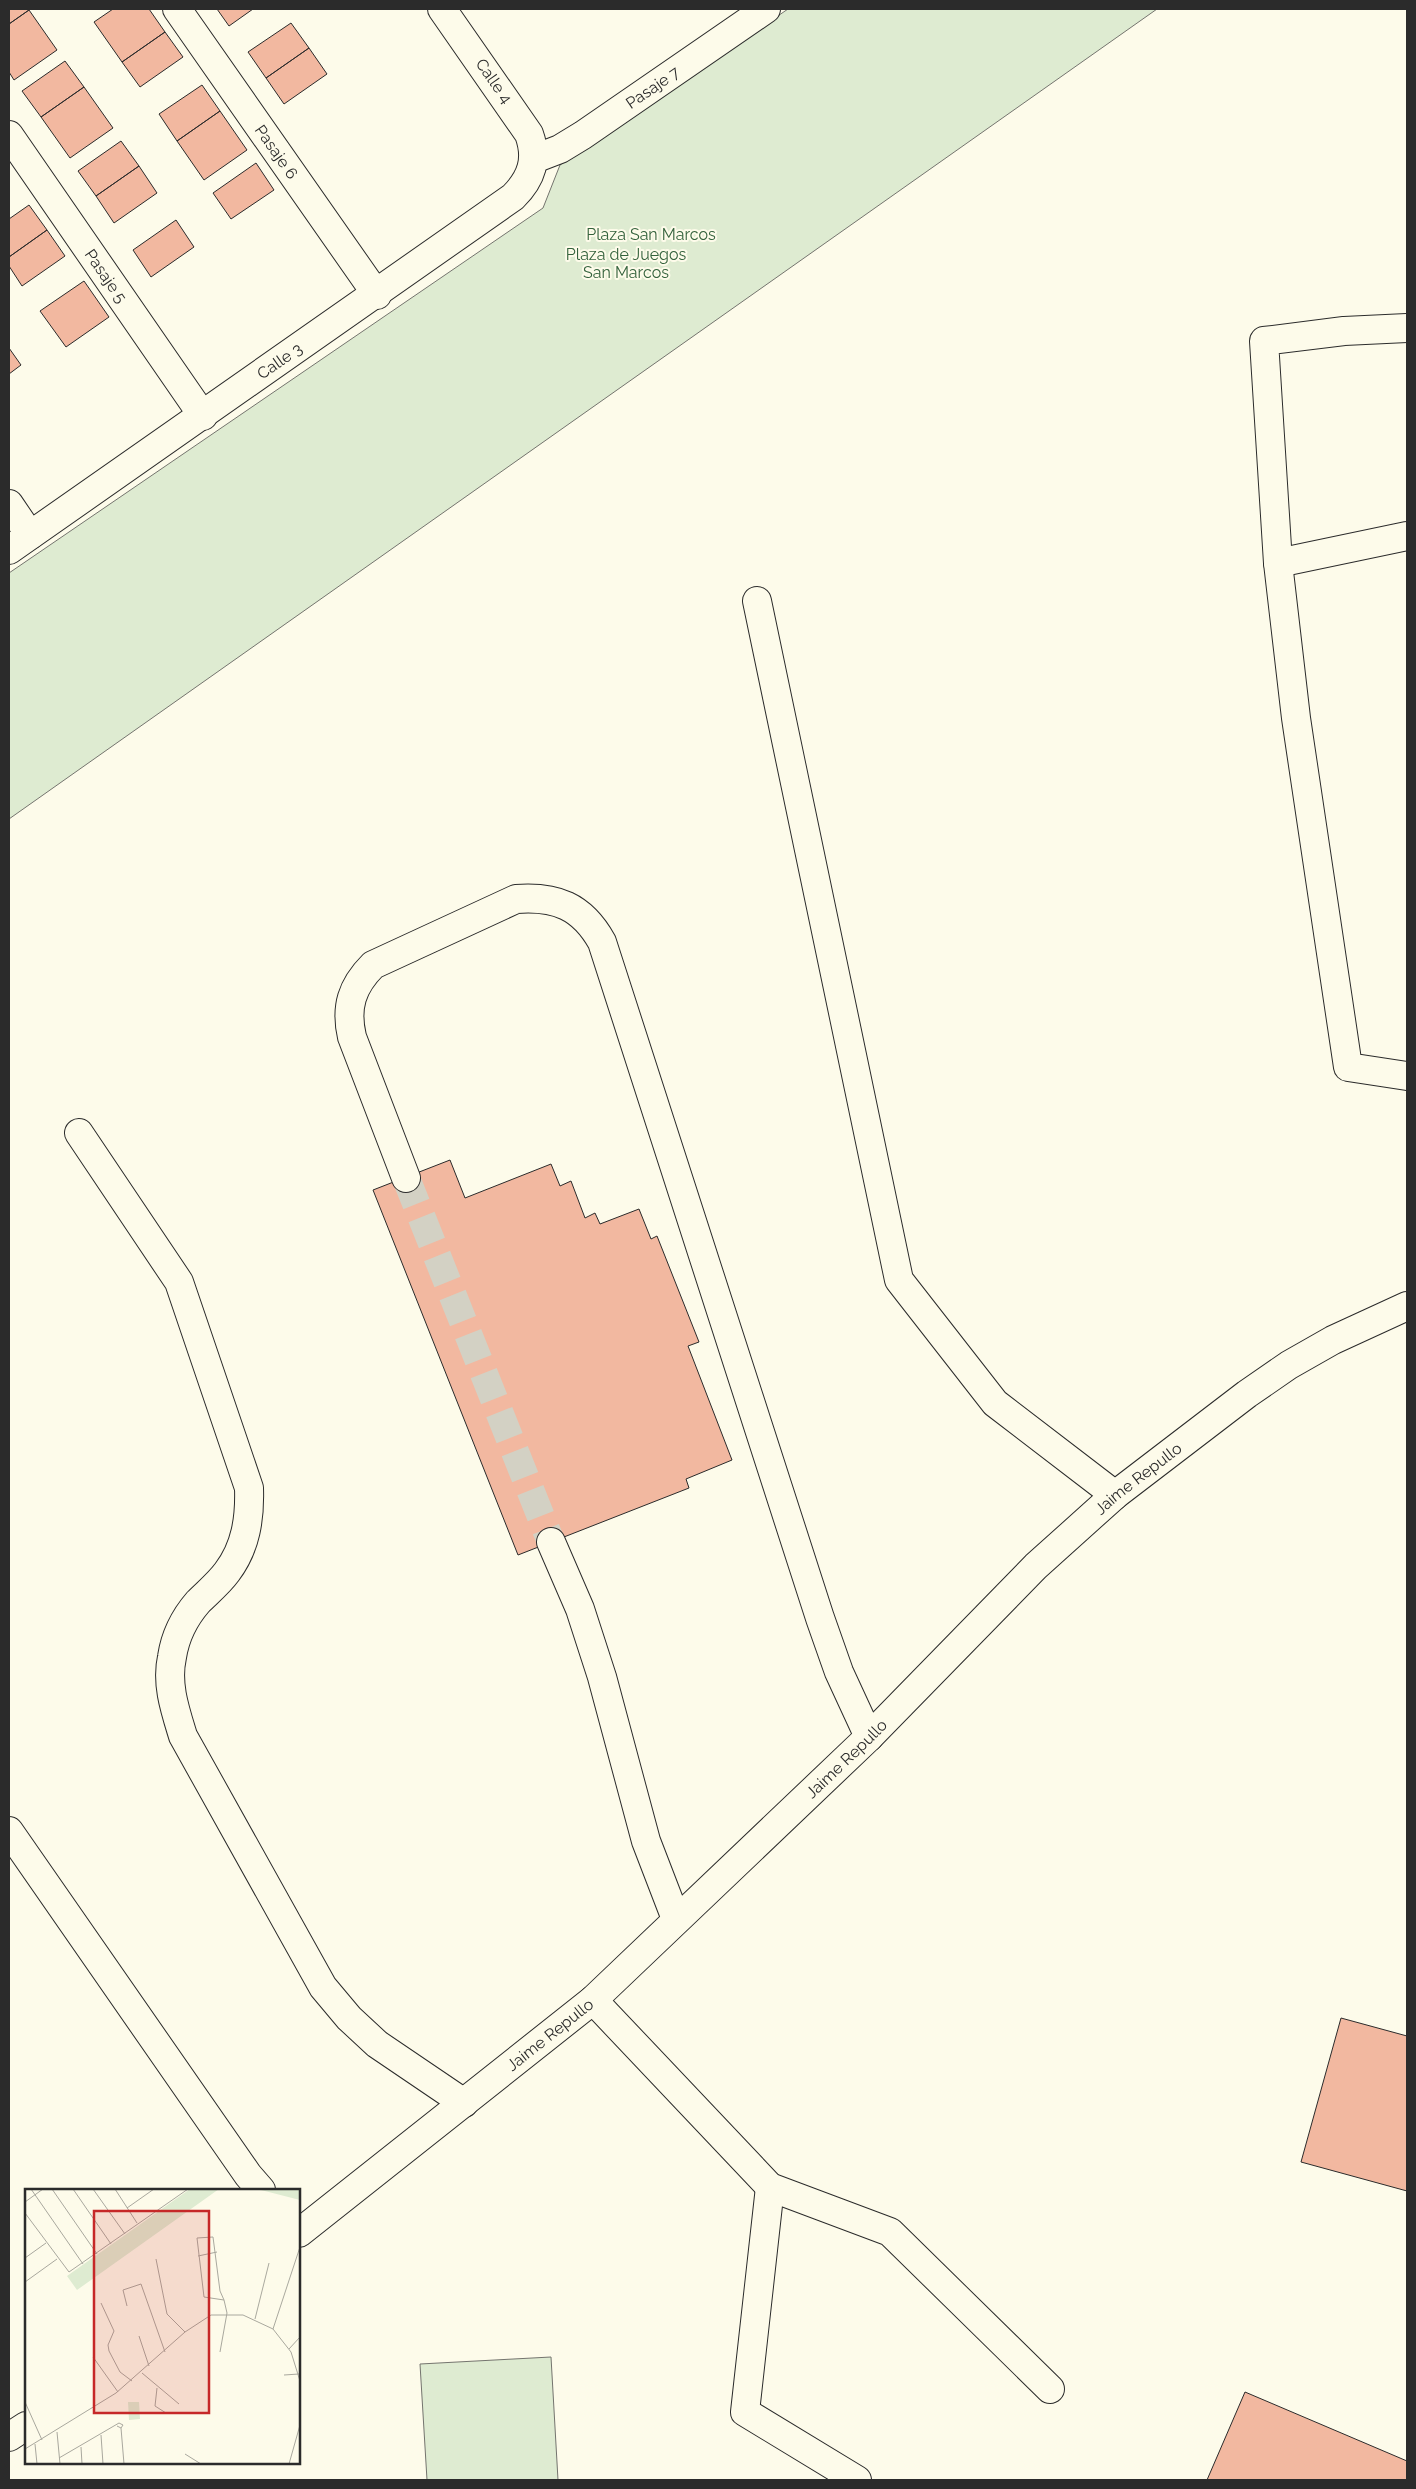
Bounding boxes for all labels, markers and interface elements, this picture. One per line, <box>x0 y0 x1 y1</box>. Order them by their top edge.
street label: Calle 4 <box>472 55 516 107</box>
street label: Pasaje 7 <box>622 62 683 112</box>
street label: Pasaje 6 <box>251 121 302 182</box>
park label: Plaza San Marcos <box>586 225 716 244</box>
street label: Pasaje 5 <box>81 245 131 306</box>
park label: Plaza de Juegos San Marcos <box>566 245 686 282</box>
street label: Calle 3 <box>253 338 305 383</box>
street label: Jaime Repullo <box>1091 1438 1185 1518</box>
street label: Jaime Repullo <box>802 1715 891 1802</box>
street label: Jaime Repullo <box>503 1994 597 2074</box>
inset map <box>25 2189 300 2464</box>

